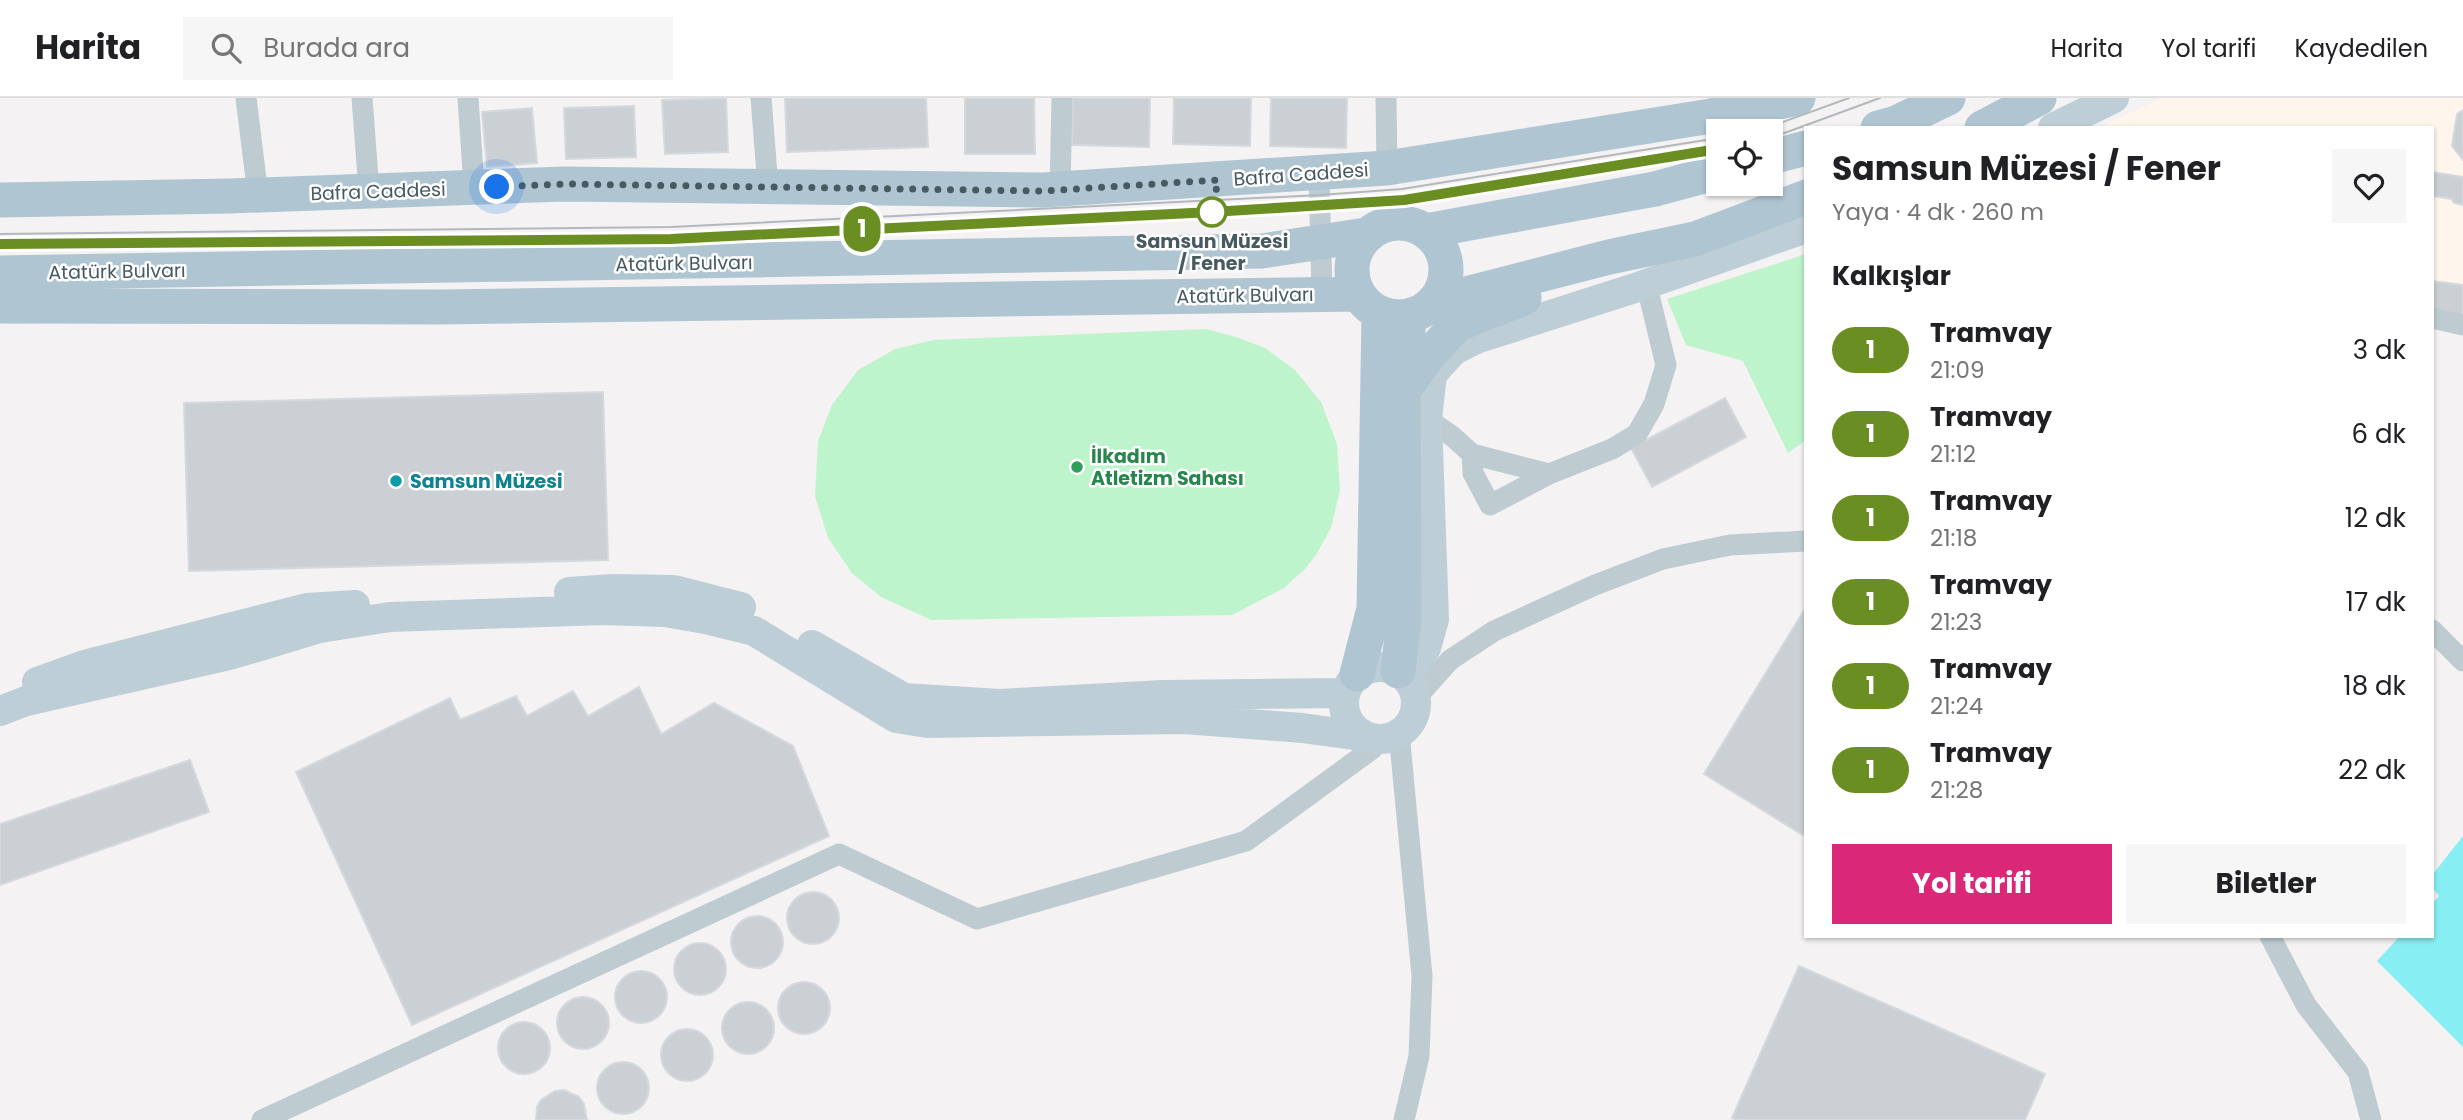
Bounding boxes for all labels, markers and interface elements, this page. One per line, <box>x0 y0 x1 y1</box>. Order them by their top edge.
search box <box>183 17 673 80</box>
text: Harita <box>35 24 141 71</box>
icon: search <box>207 29 245 67</box>
text: Burada ara <box>263 30 410 66</box>
text: Harita <box>2051 32 2123 65</box>
text: Yol tarifi <box>2161 32 2257 65</box>
text: Kaydedilen <box>2295 32 2428 65</box>
map controls <box>1706 119 1783 196</box>
button: locate <box>1706 119 1783 196</box>
text: Samsun Müzesi / Fener <box>1832 145 2221 192</box>
button: heart <box>2332 149 2406 223</box>
street label: Bafra Caddesi <box>1233 156 1369 193</box>
your location <box>479 169 514 204</box>
street label: Bafra Caddesi <box>310 176 446 207</box>
text: Yaya · 4 dk · 260 m <box>1832 196 2044 228</box>
marker: Samsun Müzesi / Fener <box>1197 197 1227 227</box>
line badge: 1 <box>839 206 885 252</box>
text: 1 <box>857 212 867 245</box>
place label: Samsun Müzesi / Fener <box>1136 228 1288 277</box>
street label: Atatürk Bulvarı <box>615 249 753 278</box>
street label: Atatürk Bulvarı <box>48 257 186 286</box>
text: Kalkışlar <box>1832 258 1951 294</box>
street label: Atatürk Bulvarı <box>1176 281 1314 310</box>
text: Tramvay <box>1930 315 2052 351</box>
text: 3 dk <box>2353 332 2406 368</box>
text: 1 <box>1866 333 1875 366</box>
text: 21:09 <box>1930 354 1984 386</box>
text: Tramvay <box>1930 399 2052 435</box>
text: 6 dk <box>2352 416 2406 452</box>
text: 1 <box>1866 417 1875 450</box>
text: 21:12 <box>1930 438 1976 470</box>
place label: İlkadım Atletizm Sahası <box>1091 443 1244 492</box>
marker: İlkadım Atletizm Sahası <box>1069 459 1085 475</box>
place label: Samsun Müzesi <box>410 468 563 495</box>
marker: Samsun Müzesi <box>388 473 404 489</box>
text: Tramvay <box>1930 483 2052 519</box>
text: 12 dk <box>2345 500 2406 536</box>
text: 1 <box>1866 501 1875 534</box>
text: 21:18 <box>1930 522 1977 554</box>
text: Tramvay <box>1930 567 2052 603</box>
text: 17 dk <box>2346 584 2406 620</box>
text: 1 <box>1866 585 1875 618</box>
text: 21:23 <box>1930 606 1982 638</box>
text: Tramvay <box>1930 651 2052 687</box>
text: 18 dk <box>2343 668 2406 704</box>
text: 1 <box>1866 669 1875 702</box>
text: 21:24 <box>1930 690 1983 722</box>
text: Tramvay <box>1930 735 2052 771</box>
text: 22 dk <box>2338 752 2406 788</box>
text: 1 <box>1866 753 1875 786</box>
text: 21:28 <box>1930 774 1983 806</box>
button: Yol tarifi <box>1832 844 2112 924</box>
button: Biletler <box>2126 844 2406 924</box>

